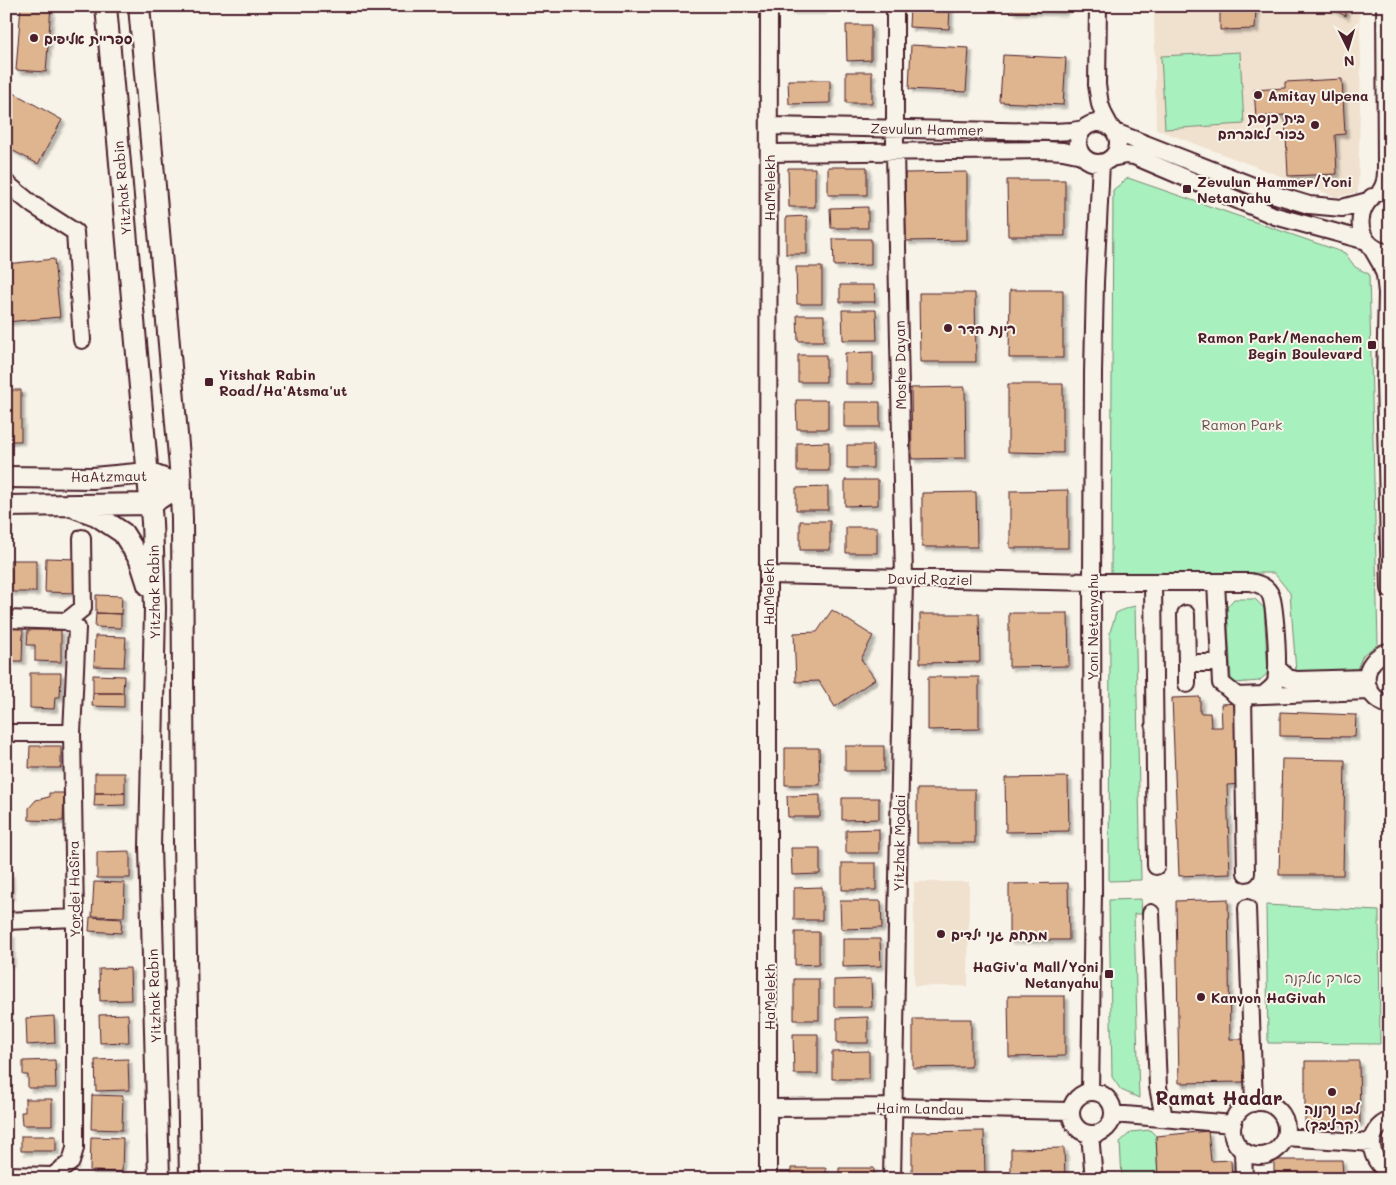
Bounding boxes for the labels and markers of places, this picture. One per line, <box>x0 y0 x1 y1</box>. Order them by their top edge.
place label: ספריית אליפים <box>44 29 133 48</box>
marker: ספריית אליפים <box>28 32 40 44</box>
place label: Amitay Ulpena <box>1268 86 1369 105</box>
marker: Amitay Ulpena <box>1252 89 1264 101</box>
place label: בית כנסת זכור לאברהם <box>1218 108 1305 143</box>
marker: בית כנסת זכור לאברהם <box>1309 119 1321 131</box>
place label: Zevulun Hammer/Yoni Netanyahu <box>1197 172 1352 207</box>
marker: Zevulun Hammer/Yoni Netanyahu <box>1181 183 1193 195</box>
place label: רינת הדר <box>958 319 1016 338</box>
marker: רינת הדר <box>942 322 954 334</box>
place label: Ramon Park/Menachem Begin Boulevard <box>1198 328 1362 363</box>
marker: Ramon Park/Menachem Begin Boulevard <box>1366 339 1378 351</box>
place label: Yitshak Rabin Road/Ha'Atsma'ut <box>219 365 347 400</box>
marker: Yitshak Rabin Road/Ha'Atsma'ut <box>203 376 215 388</box>
place label: מתחם גני ילדים <box>951 925 1048 944</box>
marker: מתחם גני ילדים <box>935 928 947 940</box>
place label: HaGiv'a Mall/Yoni Netanyahu <box>973 957 1099 992</box>
marker: HaGiv'a Mall/Yoni Netanyahu <box>1103 968 1115 980</box>
place label: Kanyon HaGivah <box>1211 988 1326 1007</box>
marker: Kanyon HaGivah <box>1195 991 1207 1003</box>
marker: לכו נרננה (קרליבך) <box>1326 1086 1338 1098</box>
place label: לכו נרננה (קרליבך) <box>1304 1099 1360 1134</box>

